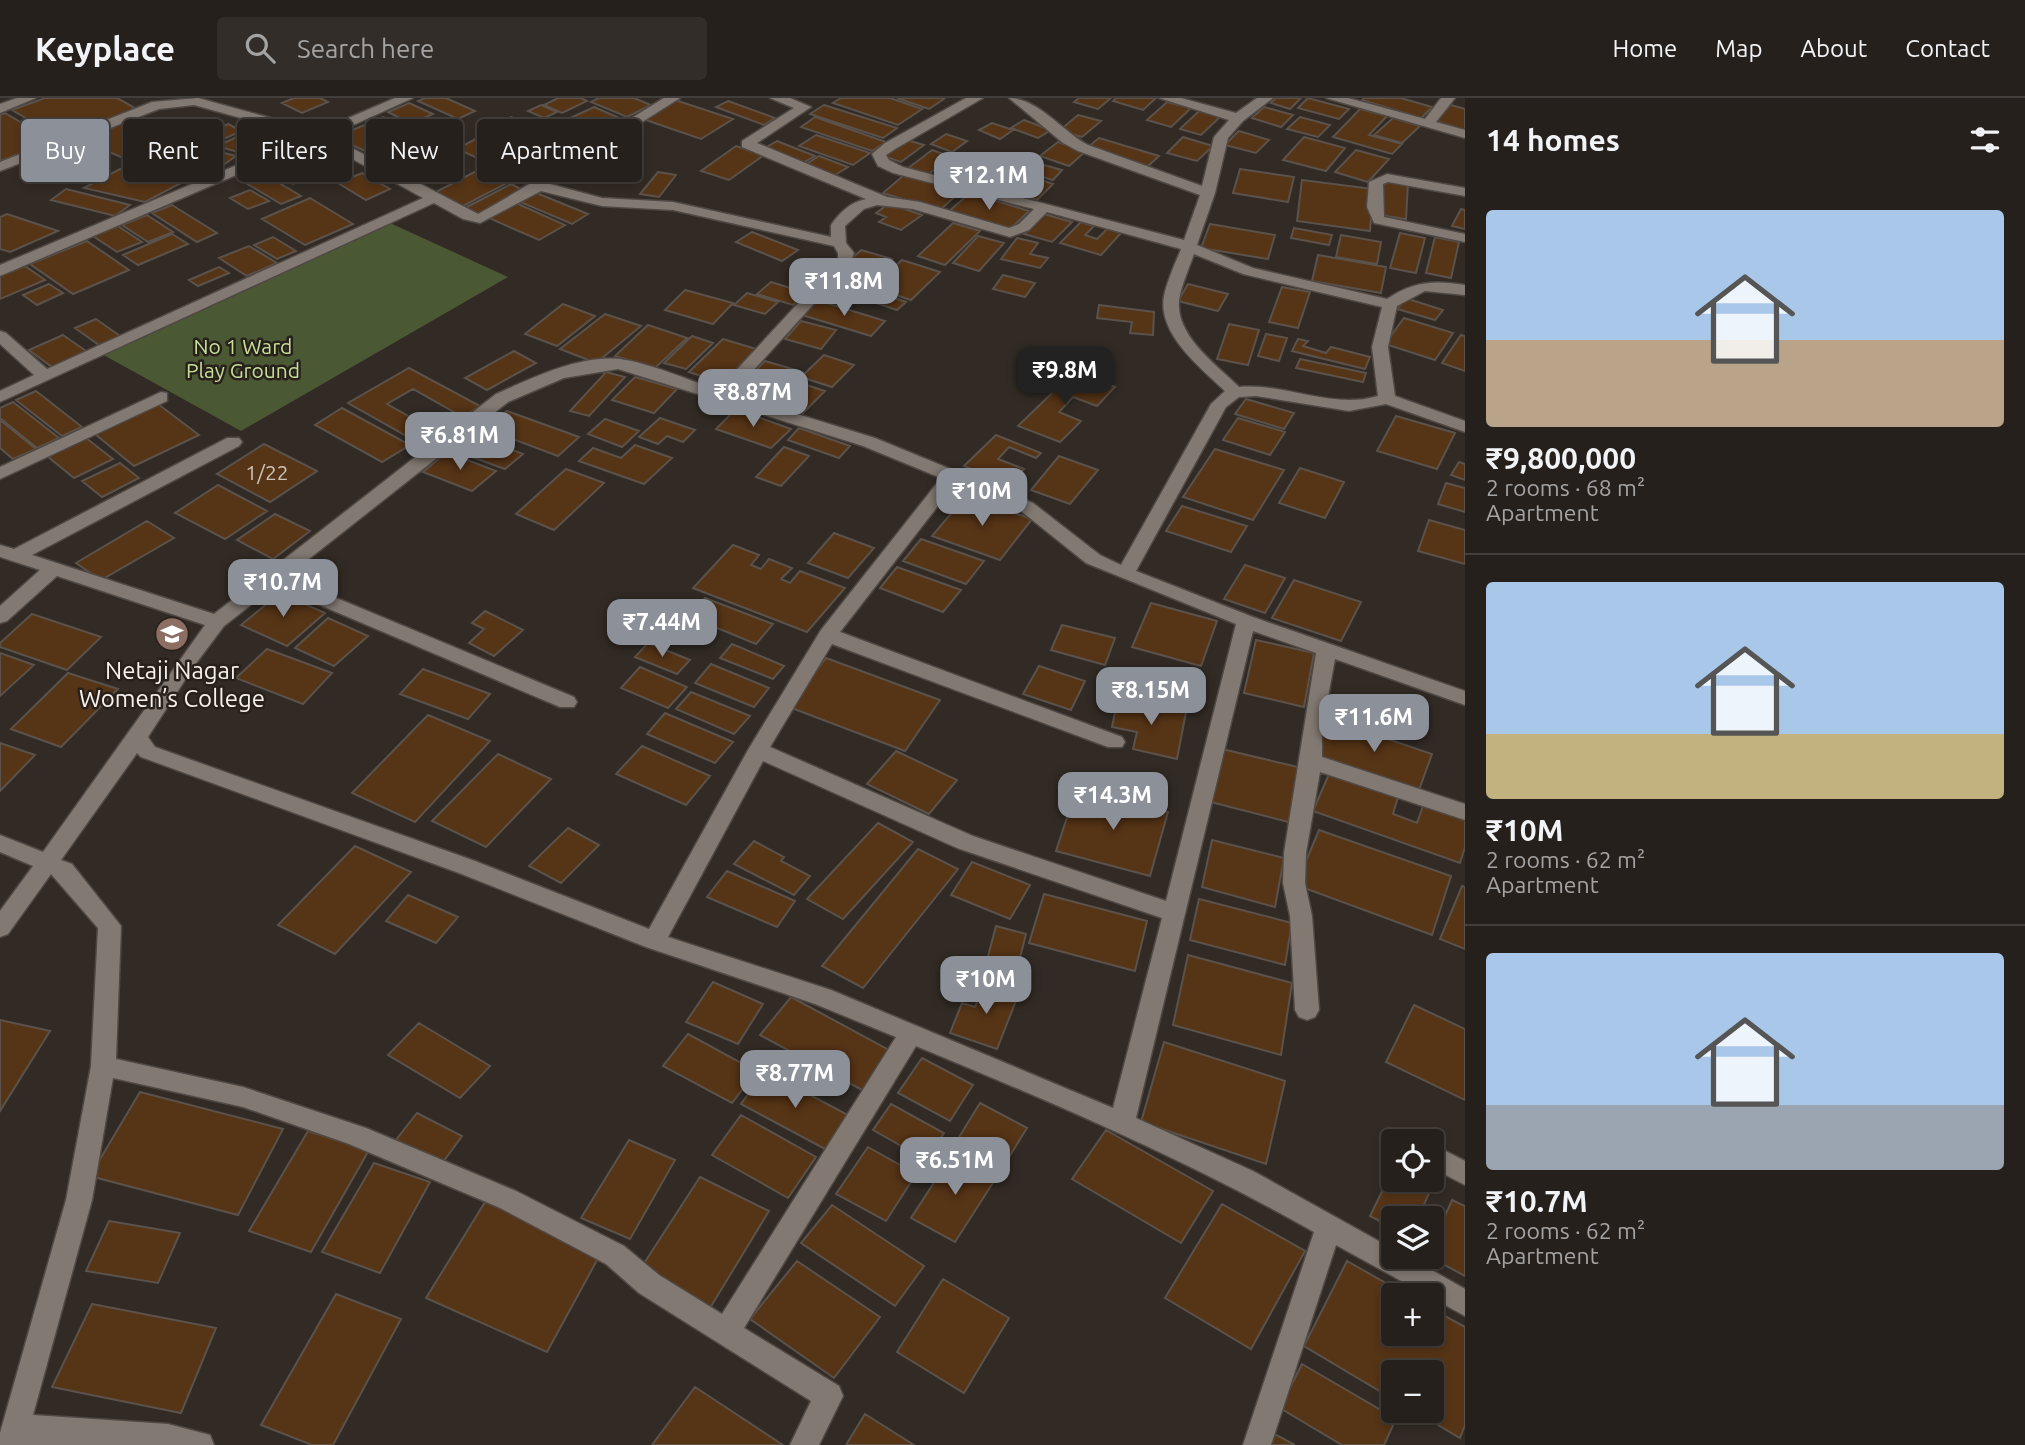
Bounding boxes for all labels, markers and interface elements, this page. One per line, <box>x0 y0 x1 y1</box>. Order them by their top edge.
search box <box>217 17 707 80</box>
icon: search <box>241 29 279 67</box>
text: Keyplace <box>35 30 175 67</box>
text: Search here <box>297 34 434 63</box>
text: Home <box>1612 35 1677 62</box>
text: Map <box>1715 35 1762 62</box>
text: About <box>1800 35 1867 62</box>
text: Contact <box>1905 35 1990 62</box>
chip: Buy <box>21 119 109 182</box>
chip: Rent <box>123 119 223 182</box>
chip: Filters <box>237 119 352 182</box>
chip: New <box>366 119 463 182</box>
chip: Apartment <box>477 119 642 182</box>
icon: filters <box>1966 121 2004 159</box>
text: 14 homes <box>1486 123 1620 157</box>
pin: ₹12.1M <box>932 152 1046 212</box>
text: ₹12.1M <box>950 162 1028 187</box>
icon: home <box>1682 256 1808 382</box>
pin: ₹11.8M <box>787 258 901 318</box>
text: ₹11.8M <box>805 268 883 293</box>
park label: No 1 Ward Play Ground <box>186 334 300 382</box>
pin: ₹9.8M <box>1016 348 1114 407</box>
text: ₹9.8M <box>1032 357 1098 382</box>
pin: ₹8.87M <box>696 370 810 429</box>
text: ₹8.87M <box>714 379 792 404</box>
pin: ₹6.81M <box>403 412 517 472</box>
text: ₹6.81M <box>421 422 499 447</box>
text: ₹9,800,000 <box>1486 441 1636 475</box>
house number: 1/22 <box>245 460 289 484</box>
pin: ₹10M <box>941 468 1023 528</box>
text: 2 rooms · 68 m² <box>1486 475 1645 500</box>
text: ₹10M <box>952 478 1012 503</box>
text: Apartment <box>1486 500 1599 525</box>
pin: ₹10.7M <box>226 560 340 619</box>
text: ₹10.7M <box>244 569 322 594</box>
pin: ₹7.44M <box>605 600 719 659</box>
text: ₹7.44M <box>623 609 701 634</box>
school or university icon: Netaji Nagar Women’s College <box>153 615 191 653</box>
icon: home <box>1682 628 1808 754</box>
place label: Netaji Nagar Women’s College <box>79 657 265 712</box>
pin: ₹8.15M <box>1094 668 1208 727</box>
text: ₹8.15M <box>1112 677 1190 702</box>
pin: ₹11.6M <box>1317 694 1431 754</box>
text: ₹11.6M <box>1335 704 1413 729</box>
pin: ₹14.3M <box>1056 772 1170 832</box>
text: ₹14.3M <box>1074 782 1152 807</box>
text: ₹10M <box>1486 813 1563 847</box>
text: 2 rooms · 62 m² <box>1486 847 1645 872</box>
text: Apartment <box>1486 872 1599 897</box>
pin: ₹10M <box>945 956 1027 1016</box>
text: ₹10M <box>956 966 1016 991</box>
icon: home <box>1682 999 1808 1125</box>
pin: ₹8.77M <box>738 1051 852 1110</box>
text: ₹8.77M <box>756 1060 834 1085</box>
map controls <box>1381 1129 1444 1423</box>
button: locate <box>1381 1129 1444 1192</box>
pin: ₹6.51M <box>898 1138 1012 1197</box>
text: ₹6.51M <box>916 1147 994 1172</box>
text: ₹10.7M <box>1486 1184 1588 1218</box>
button: layers <box>1381 1206 1444 1269</box>
text: 2 rooms · 62 m² <box>1486 1218 1645 1243</box>
text: Apartment <box>1486 1243 1599 1268</box>
button: + <box>1381 1283 1444 1346</box>
button: − <box>1381 1360 1444 1423</box>

